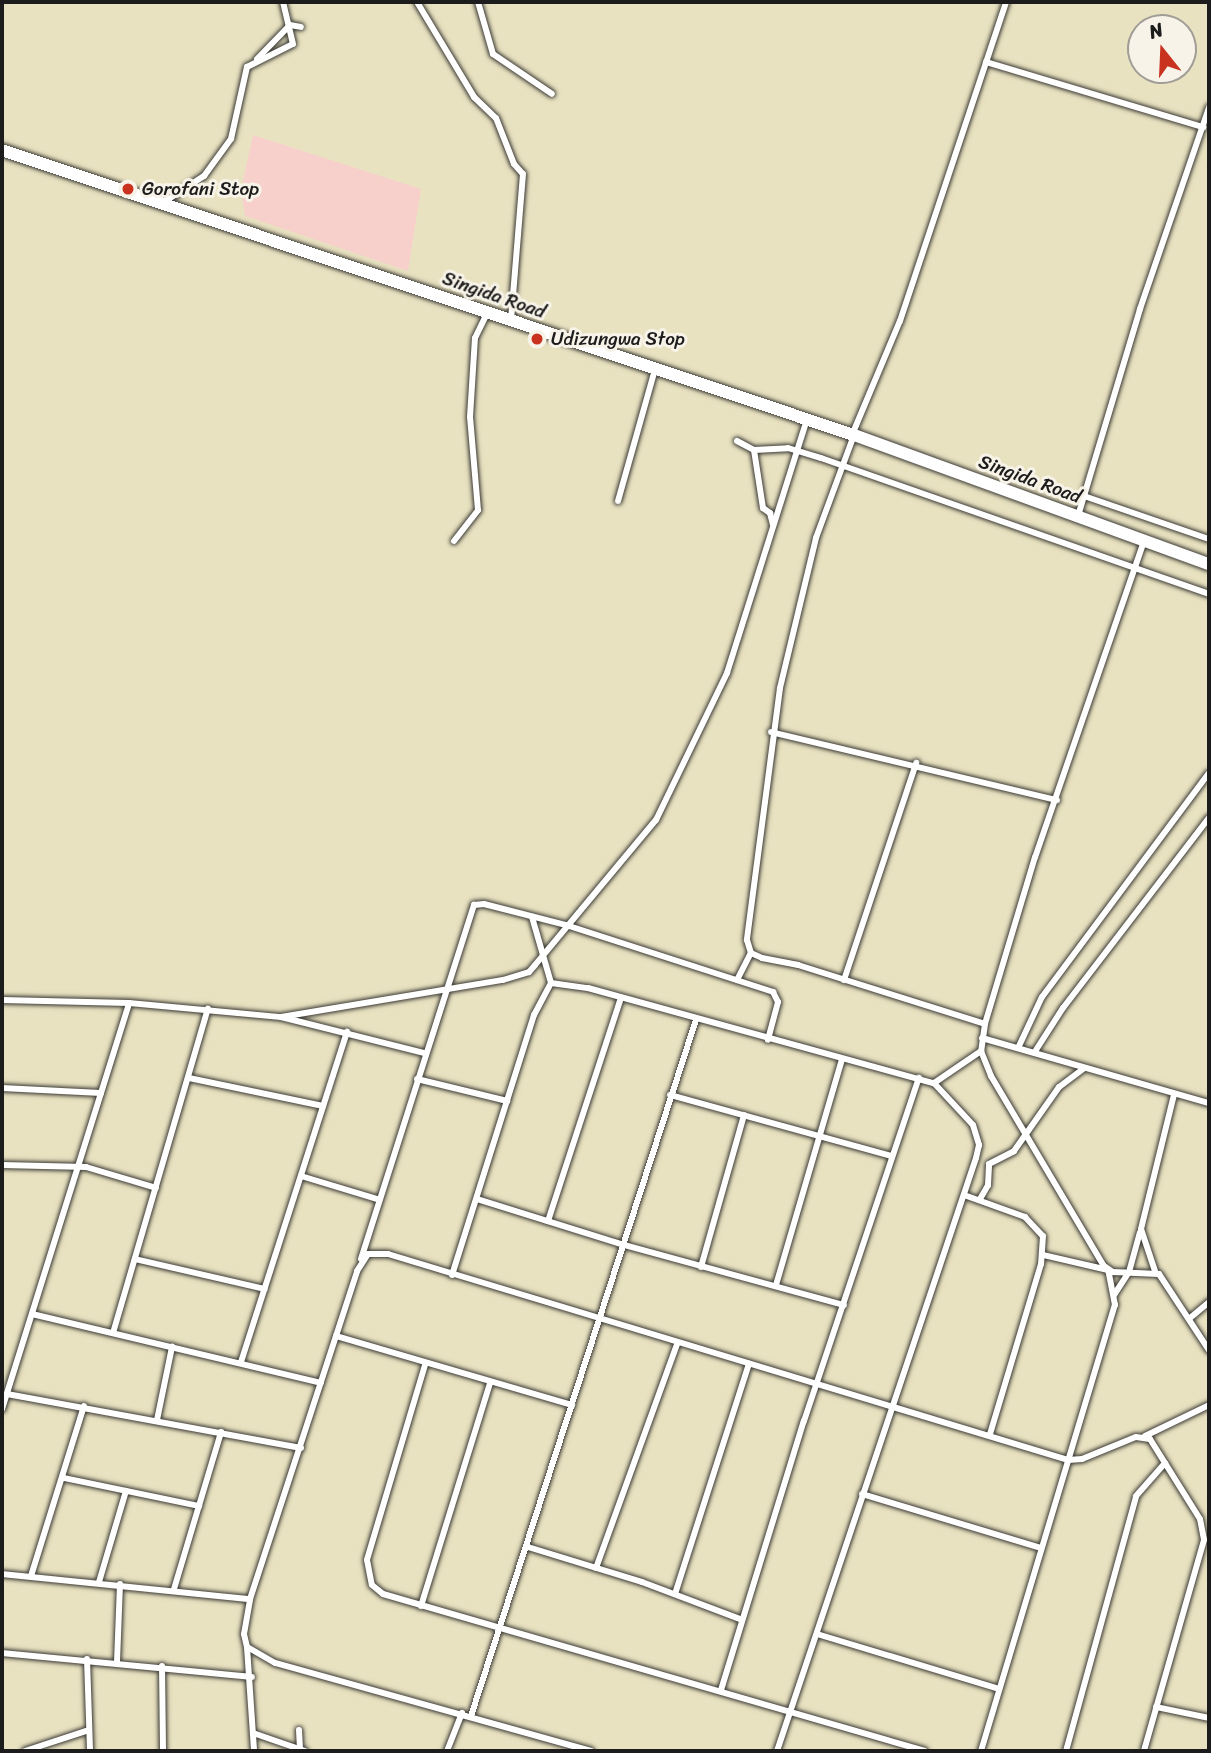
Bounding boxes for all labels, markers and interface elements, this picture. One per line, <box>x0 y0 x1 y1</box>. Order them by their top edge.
text: N <box>1145 13 1167 48</box>
north arrow <box>1127 14 1197 84</box>
place label: Gorofani Stop <box>142 178 259 200</box>
marker: Gorofani Stop <box>120 181 136 197</box>
street label: Singida Road <box>439 267 549 323</box>
place label: Udizungwa Stop <box>551 328 685 350</box>
marker: Udizungwa Stop <box>529 331 545 347</box>
street label: Singida Road <box>976 450 1084 508</box>

